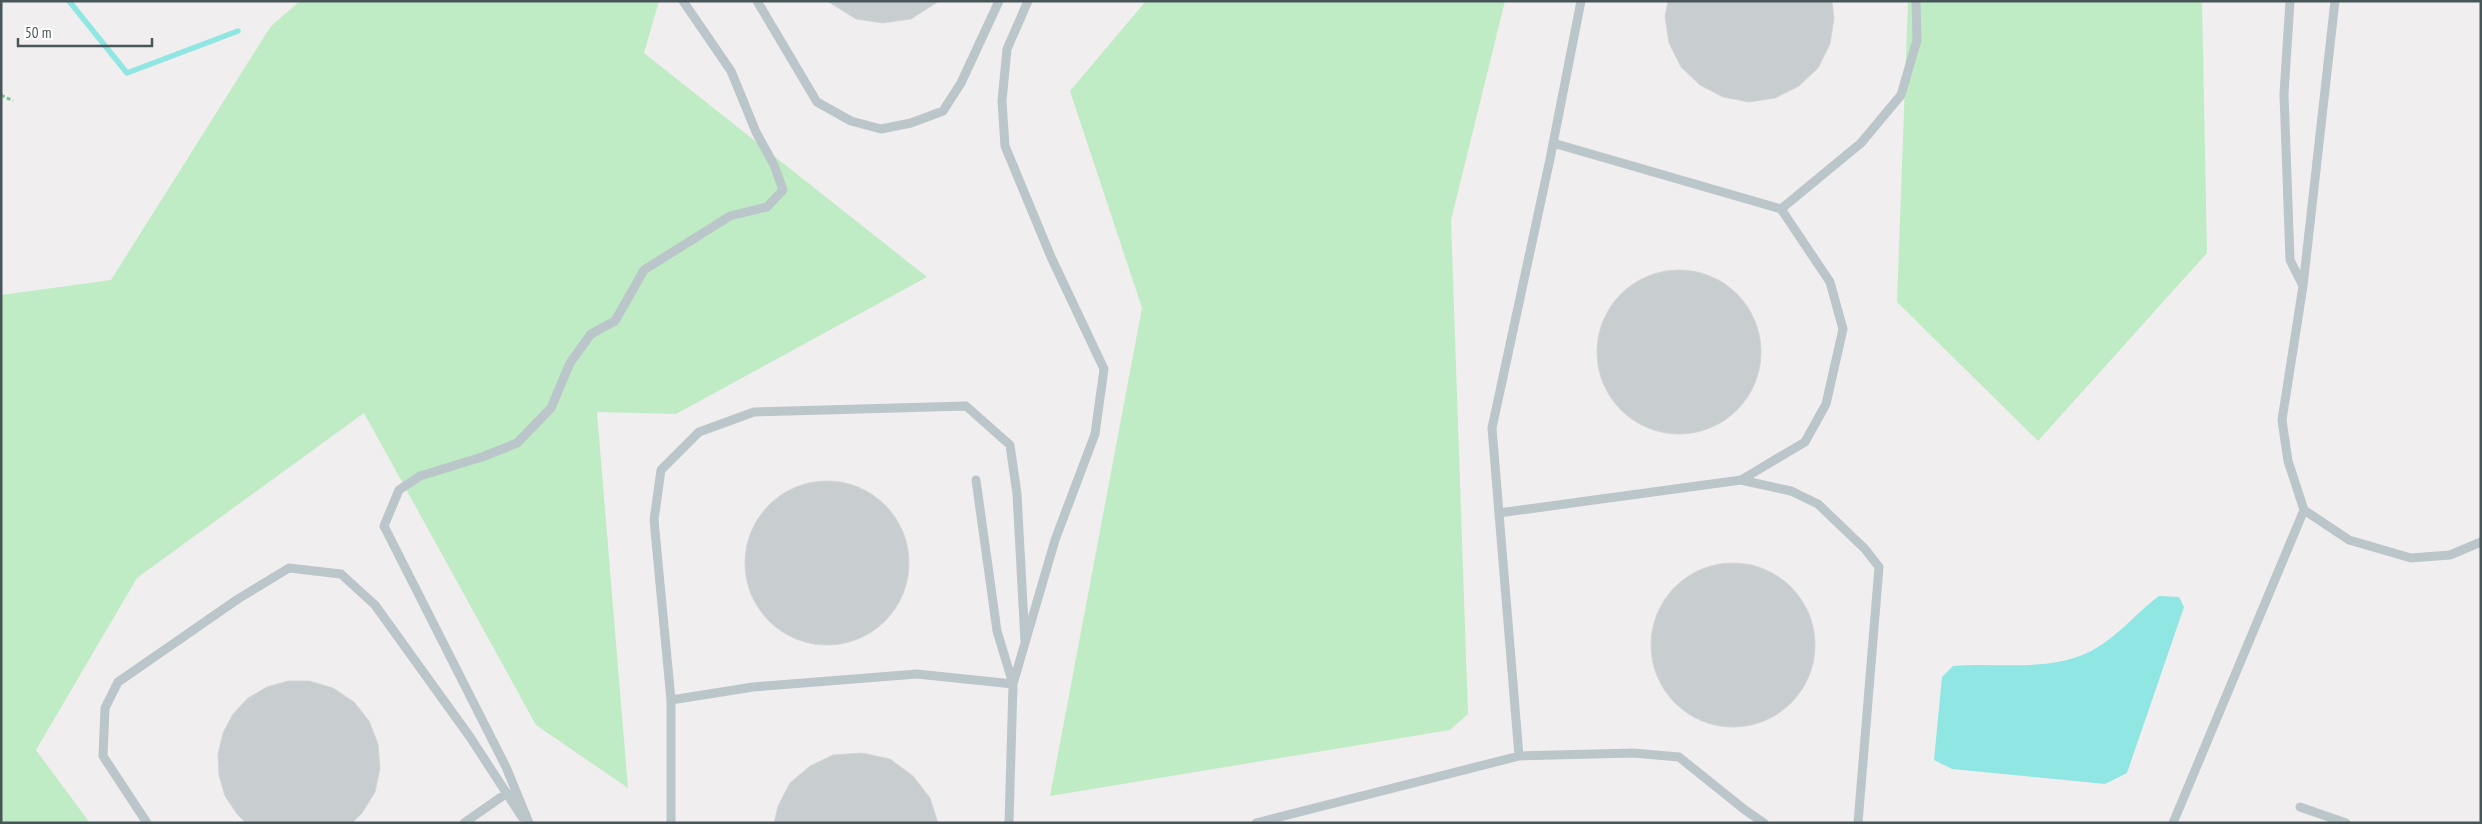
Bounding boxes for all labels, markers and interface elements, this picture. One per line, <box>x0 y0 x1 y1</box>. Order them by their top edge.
scale bar <box>18 15 151 47</box>
text: 50 m <box>25 23 51 42</box>

